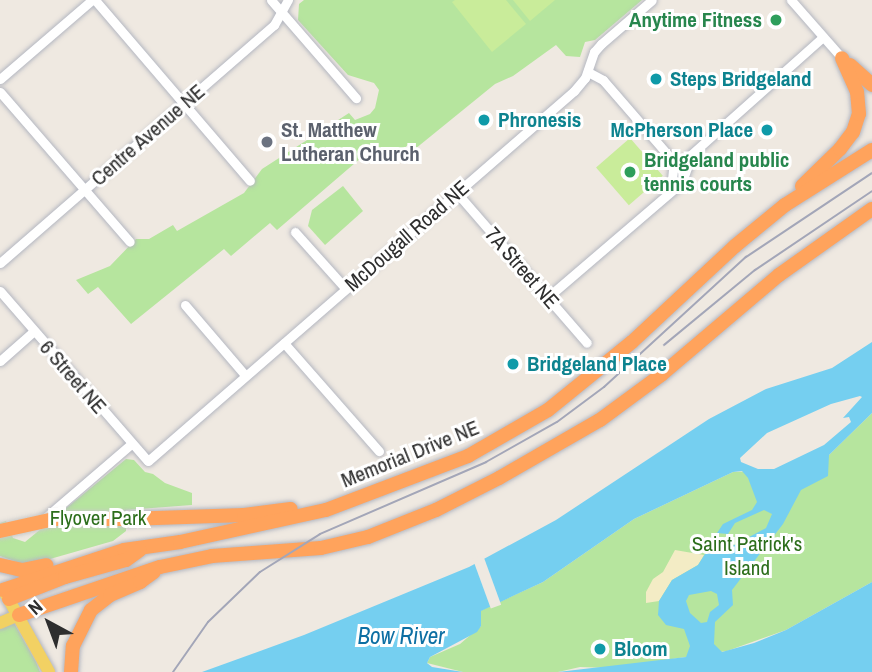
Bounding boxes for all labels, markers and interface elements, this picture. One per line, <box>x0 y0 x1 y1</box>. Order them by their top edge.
place label: Anytime Fitness <box>629 7 762 33</box>
marker: Anytime Fitness <box>768 12 784 28</box>
place label: Steps Bridgeland <box>670 66 812 92</box>
marker: Steps Bridgeland <box>648 71 664 87</box>
street label: Centre Avenue NE <box>86 78 210 192</box>
place label: Phronesis <box>498 107 581 133</box>
marker: Phronesis <box>476 112 492 128</box>
place label: St. Matthew Lutheran Church <box>281 117 420 167</box>
place label: McPherson Place <box>610 117 753 143</box>
marker: McPherson Place <box>759 122 775 138</box>
marker: St. Matthew Lutheran Church <box>259 134 275 150</box>
place label: Bridgeland public tennis courts <box>644 147 789 197</box>
marker: Bridgeland public tennis courts <box>622 164 638 180</box>
street label: McDougall Road NE <box>340 175 474 297</box>
street label: 7A Street NE <box>480 222 564 314</box>
street label: 6 Street NE <box>34 335 112 419</box>
place label: Bridgeland Place <box>527 351 667 377</box>
marker: Bridgeland Place <box>505 356 521 372</box>
street label: Memorial Drive NE <box>337 415 483 493</box>
park label: Flyover Park <box>50 505 146 531</box>
park label: Saint Patrick's Island <box>692 531 802 581</box>
north arrow <box>14 588 84 658</box>
text: N <box>22 594 48 621</box>
water label: Bow River <box>358 622 444 650</box>
place label: Bloom <box>614 636 668 662</box>
marker: Bloom <box>592 641 608 657</box>

